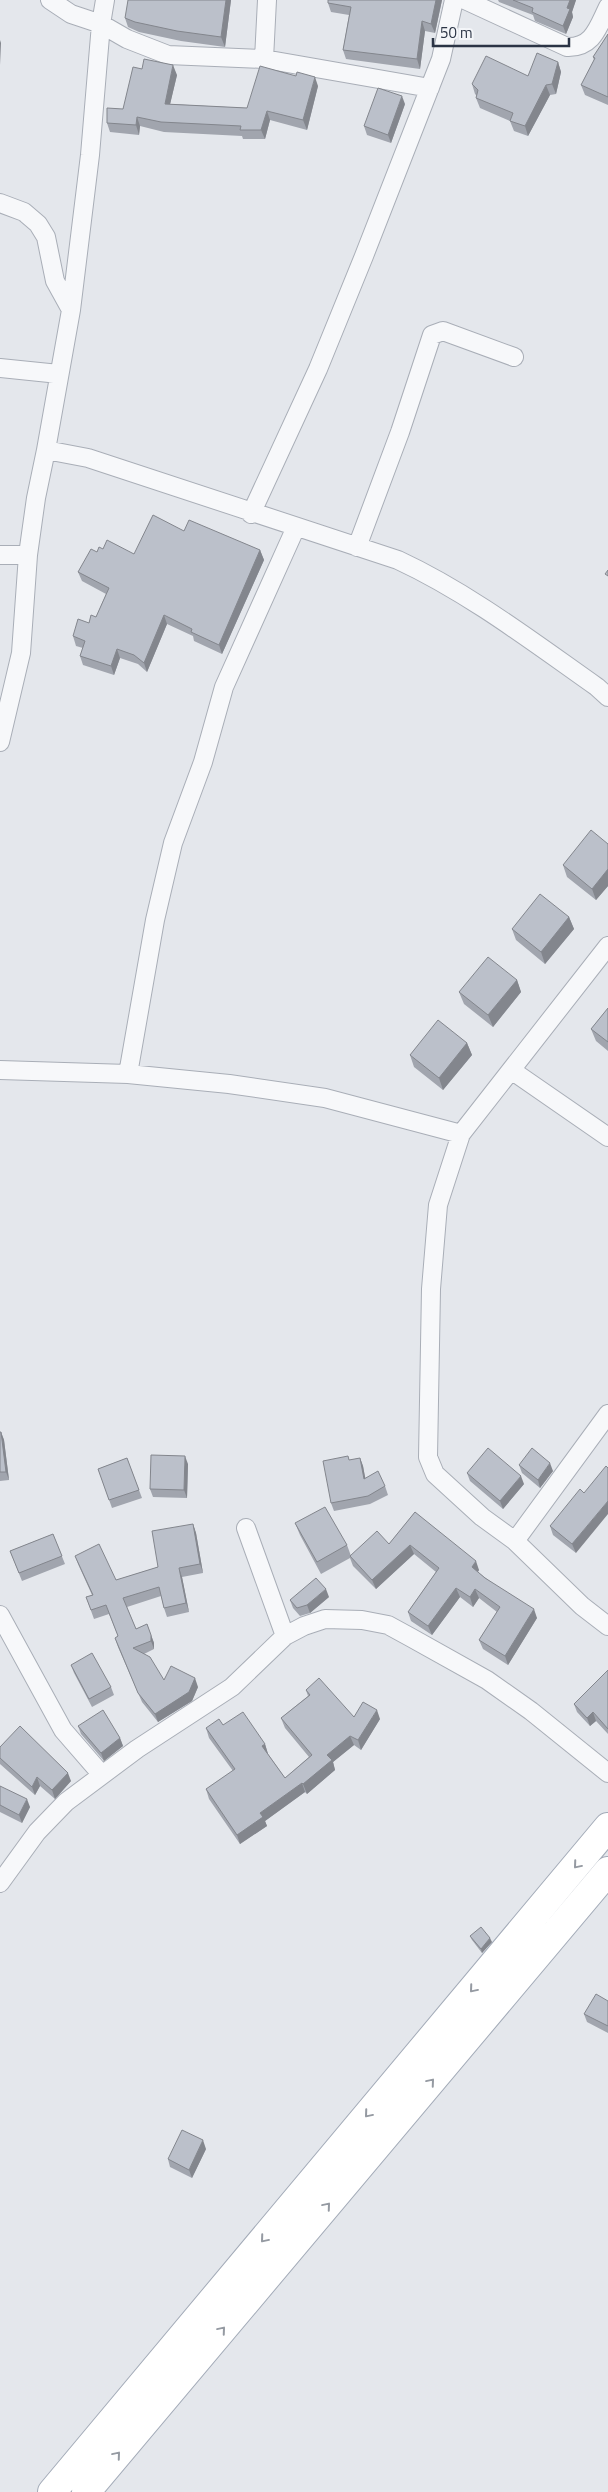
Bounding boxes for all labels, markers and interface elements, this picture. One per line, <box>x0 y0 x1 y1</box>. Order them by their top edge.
scale bar <box>433 15 569 47</box>
text: 50 m <box>440 21 473 44</box>
one-way arrow <box>573 1859 582 1868</box>
one-way arrow <box>469 1984 478 1993</box>
one-way arrow <box>426 2078 435 2087</box>
one-way arrow <box>366 2108 374 2117</box>
one-way arrow <box>321 2203 329 2212</box>
one-way arrow <box>261 2233 270 2242</box>
one-way arrow <box>216 2327 225 2336</box>
one-way arrow <box>112 2451 121 2460</box>

